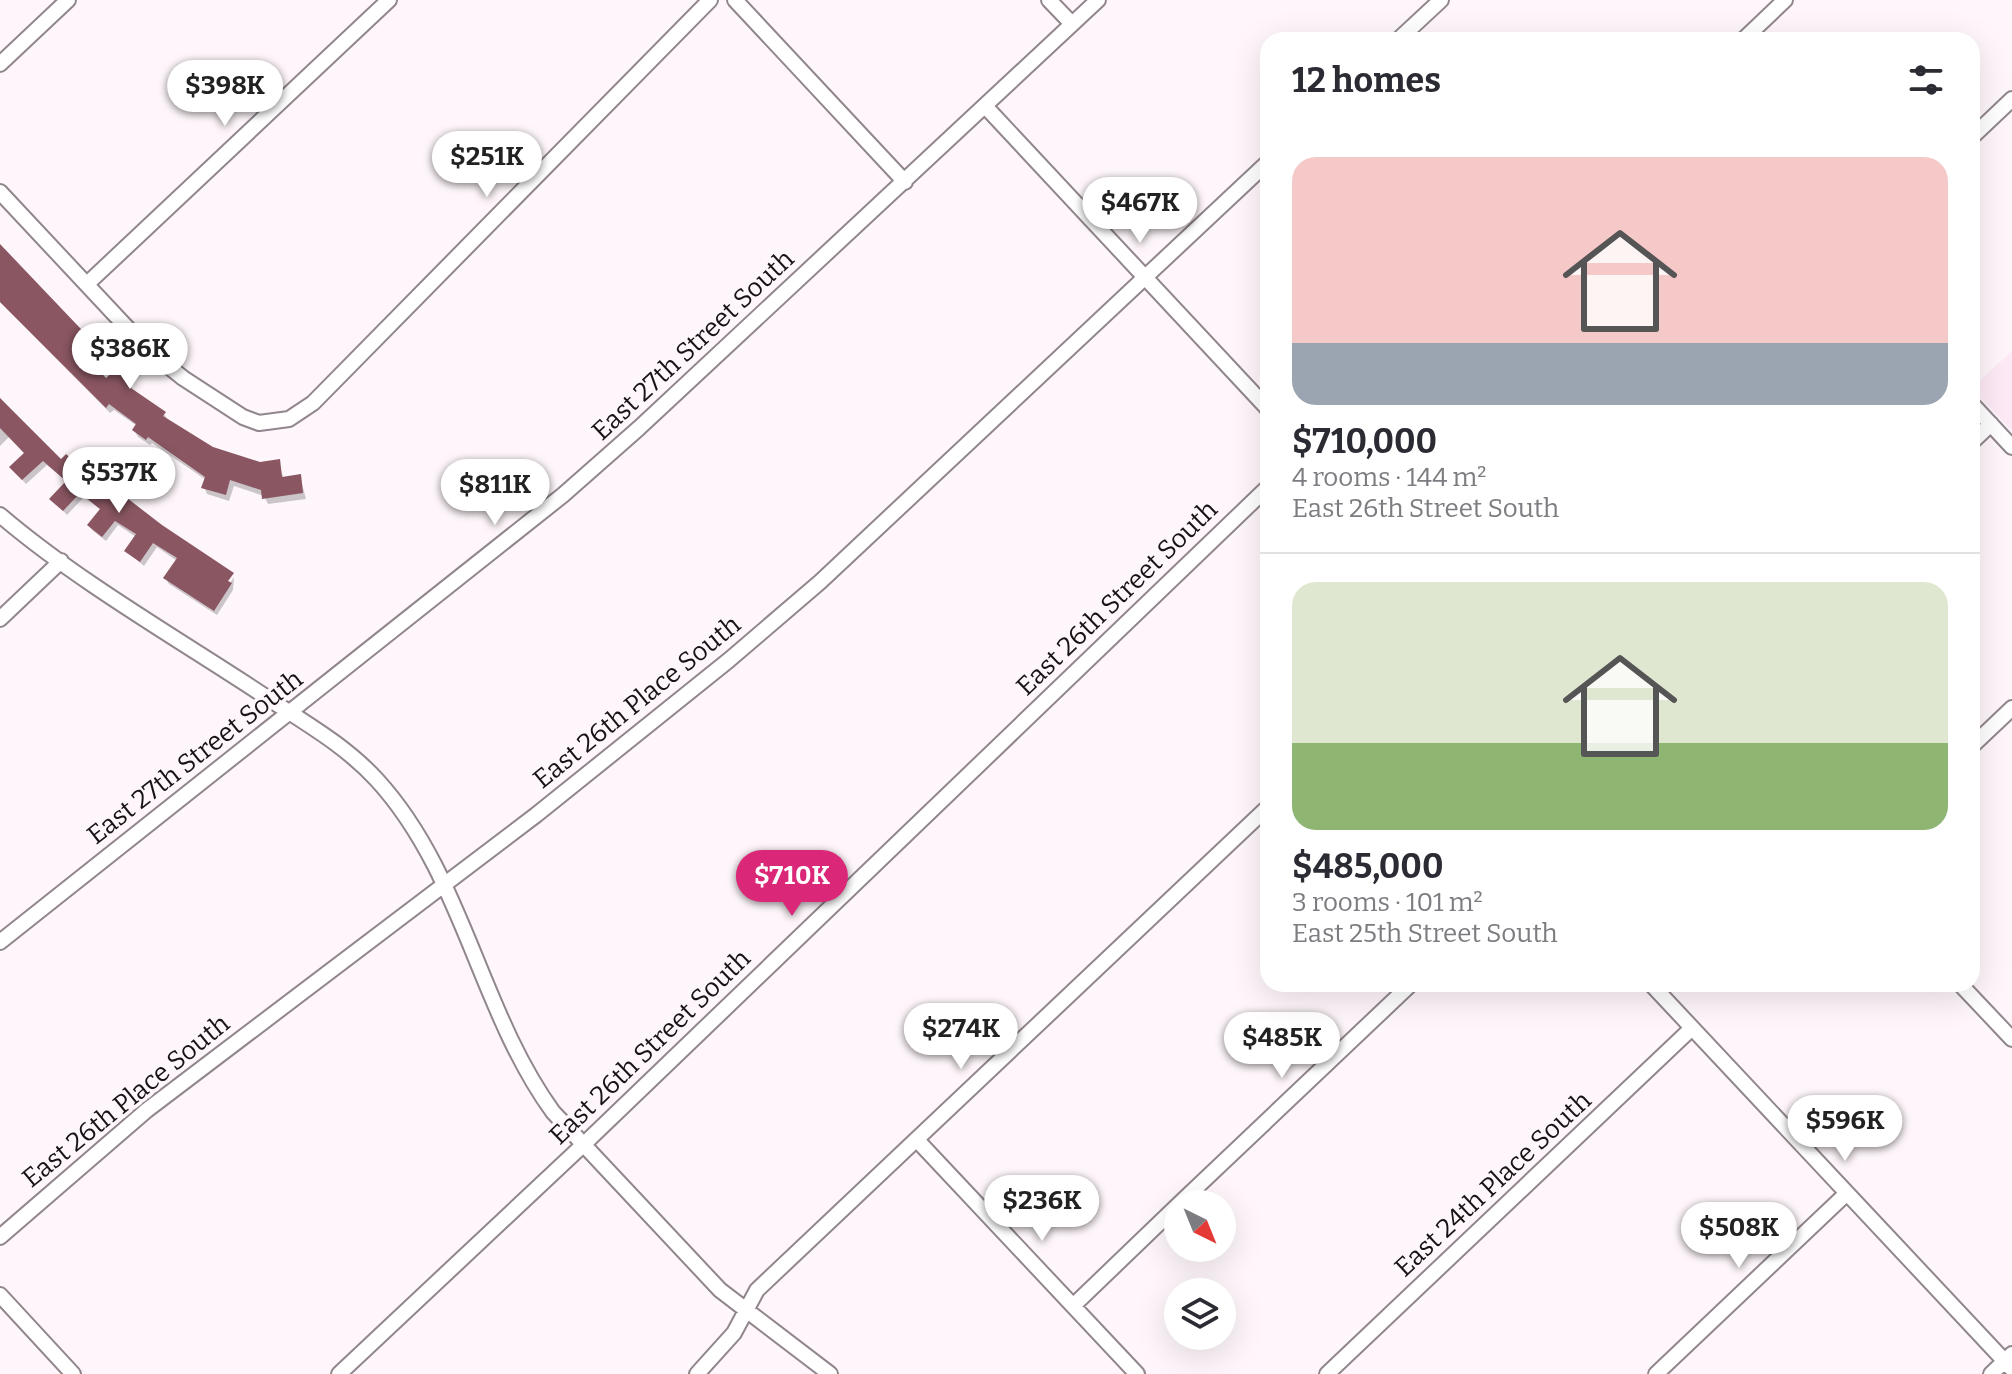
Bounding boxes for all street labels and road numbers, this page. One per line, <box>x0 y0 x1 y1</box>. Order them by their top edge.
street label: East 27th Street South <box>586 243 800 447</box>
street label: East 26th Street South <box>1010 494 1224 702</box>
street label: East 26th Place South <box>527 609 747 795</box>
street label: East 27th Street South <box>81 663 309 851</box>
street label: East 26th Street South <box>543 943 757 1151</box>
street label: East 26th Place South <box>16 1008 236 1194</box>
street label: East 24th Place South <box>1388 1085 1598 1283</box>

